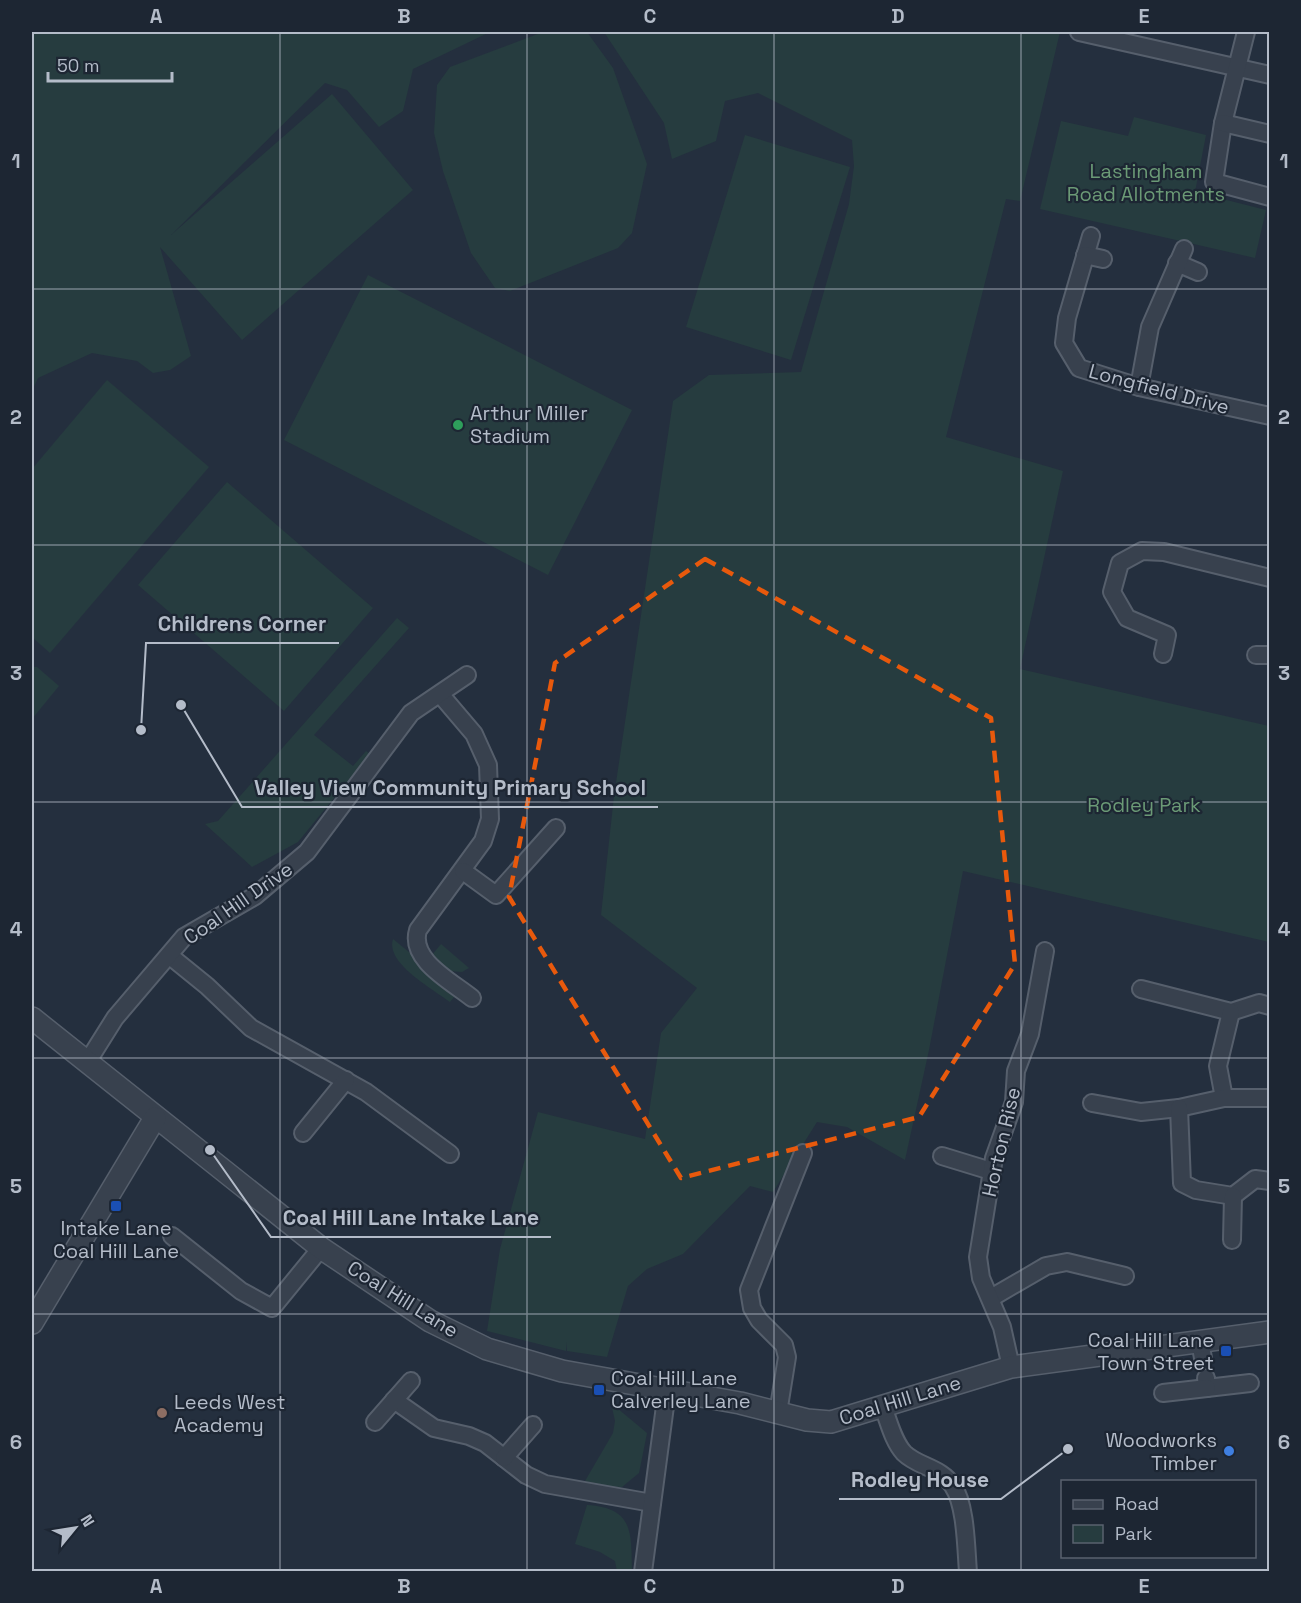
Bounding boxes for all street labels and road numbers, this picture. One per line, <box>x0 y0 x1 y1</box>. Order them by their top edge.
street label: Longfield Drive <box>1086 358 1232 420</box>
street label: Coal Hill Drive <box>178 856 298 950</box>
street label: Horton Rise <box>976 1085 1026 1199</box>
street label: Coal Hill Lane <box>343 1255 463 1343</box>
street label: Coal Hill Lane <box>836 1369 964 1431</box>

